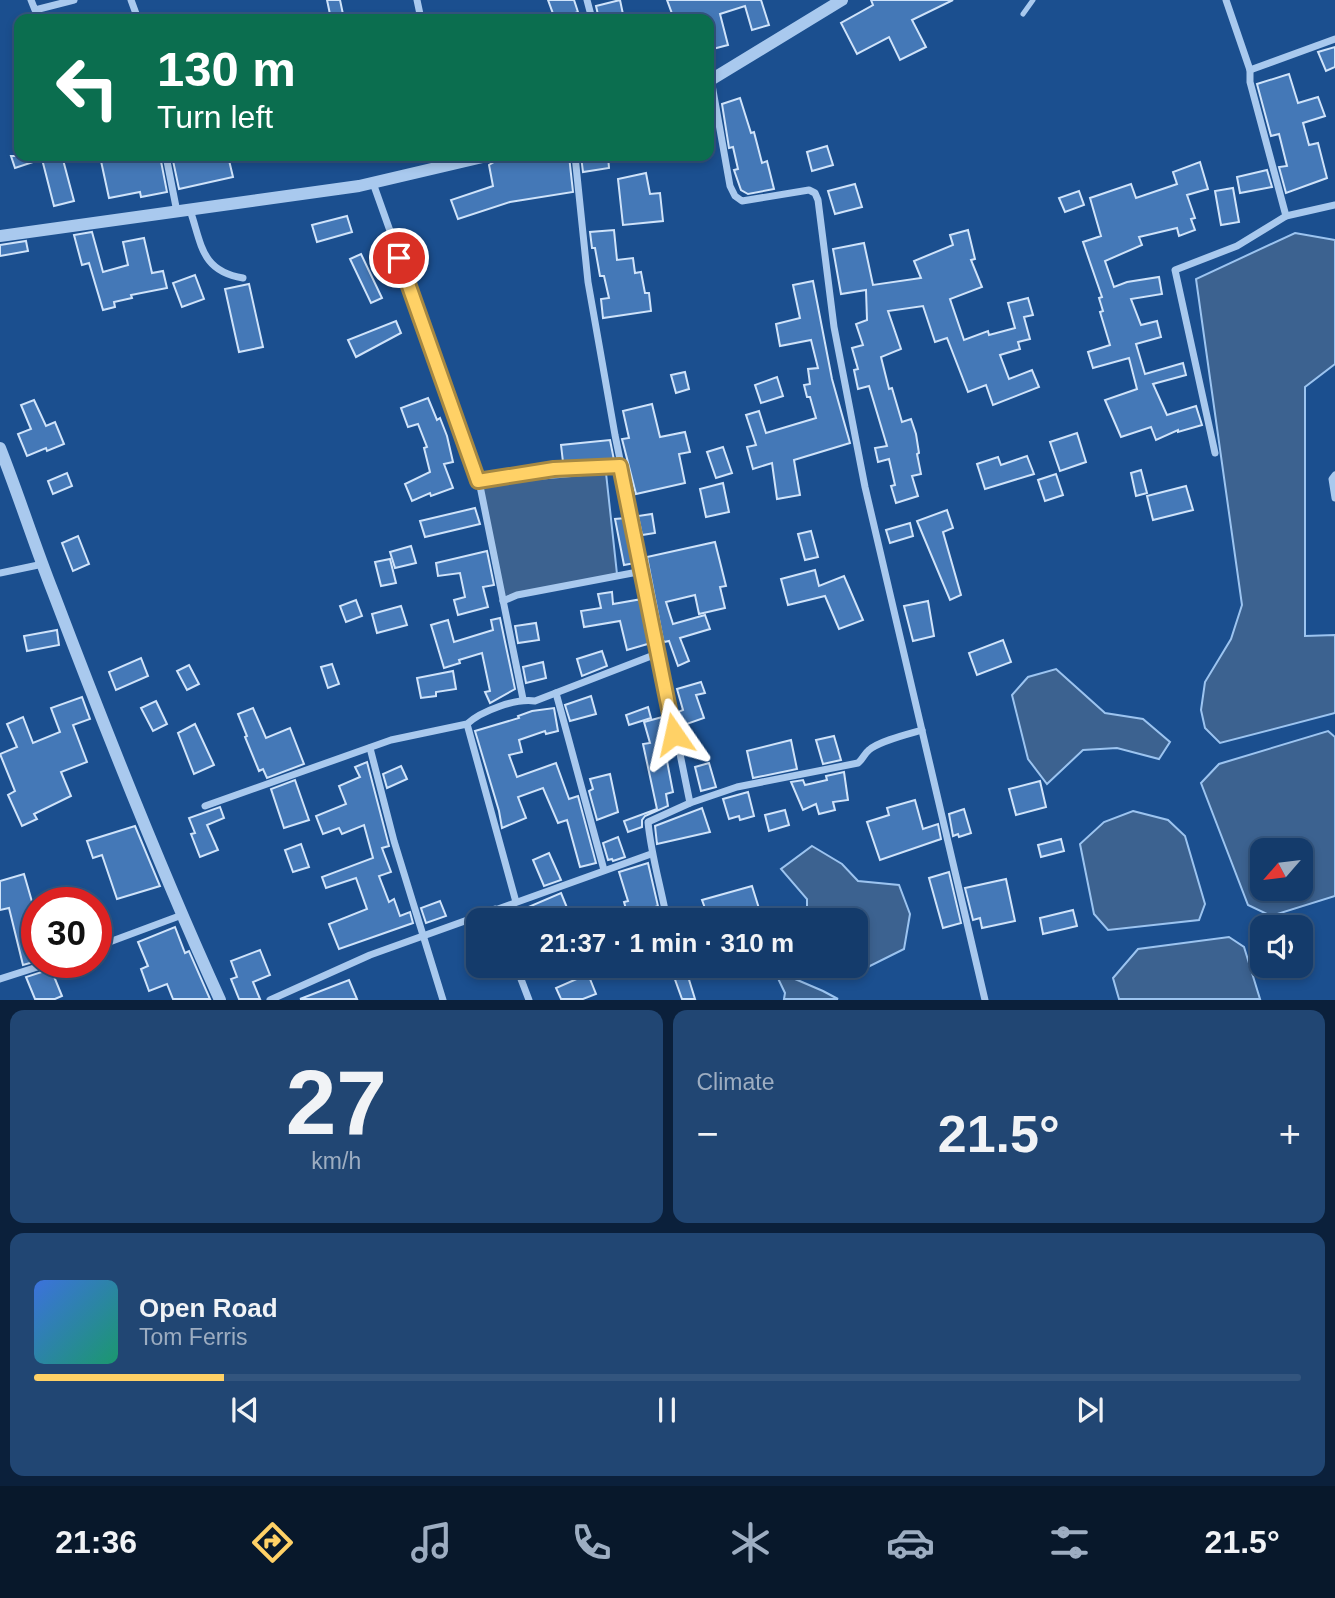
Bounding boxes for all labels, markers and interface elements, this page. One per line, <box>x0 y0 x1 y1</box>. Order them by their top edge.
icon: left <box>42 42 133 133</box>
text: 130 m <box>157 42 296 96</box>
text: Turn left <box>157 99 273 135</box>
pin <box>369 228 429 288</box>
icon: arrive <box>380 239 418 277</box>
position arrow <box>637 697 711 771</box>
north arrow <box>1250 838 1312 901</box>
map controls <box>1250 838 1313 978</box>
speed limit sign: 30 <box>21 887 112 978</box>
button: sound <box>1250 915 1313 978</box>
text: 21:37 · 1 min · 310 m <box>540 928 794 958</box>
text: 27 <box>286 1052 387 1153</box>
text: Climate <box>697 1069 774 1095</box>
text: 21.5° <box>938 1105 1060 1163</box>
text: − <box>697 1113 719 1155</box>
text: + <box>1279 1113 1301 1155</box>
text: km/h <box>311 1148 361 1174</box>
text: Open Road <box>139 1293 278 1323</box>
text: Tom Ferris <box>139 1324 248 1350</box>
icon: previous <box>226 1391 264 1429</box>
icon: pause <box>648 1391 686 1429</box>
icon: next <box>1071 1391 1109 1429</box>
icon: directions <box>248 1518 297 1567</box>
icon: music <box>407 1518 456 1567</box>
icon: phone <box>567 1518 616 1567</box>
icon: climate <box>726 1518 775 1567</box>
icon: car <box>886 1518 935 1567</box>
icon: filters <box>1045 1518 1094 1567</box>
text: 21:36 <box>55 1524 137 1560</box>
text: 21.5° <box>1205 1524 1280 1560</box>

